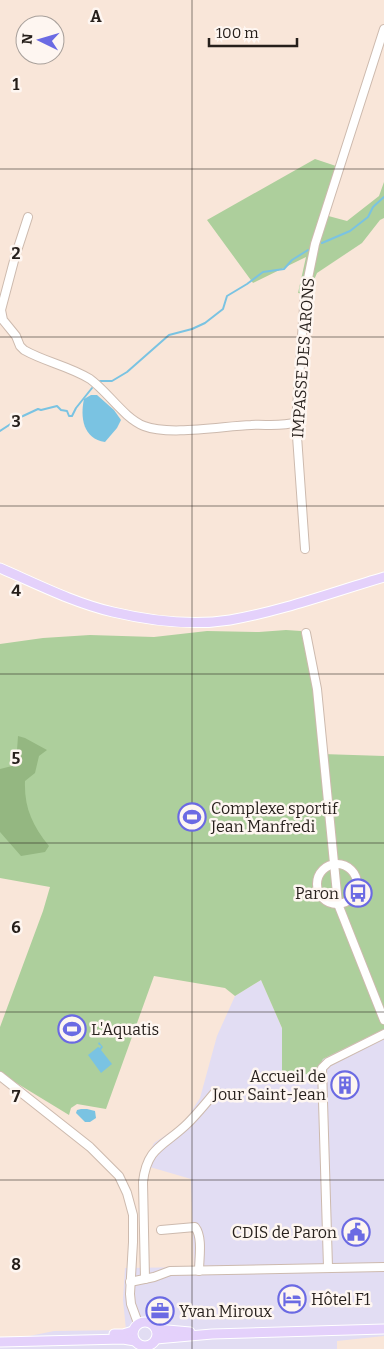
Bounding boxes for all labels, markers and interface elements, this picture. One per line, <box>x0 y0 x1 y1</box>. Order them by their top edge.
text: A <box>90 7 102 26</box>
north arrow <box>15 15 65 65</box>
scale bar <box>209 15 296 47</box>
text: 100 m <box>216 24 259 42</box>
text: N <box>19 33 37 45</box>
text: 1 <box>13 75 20 94</box>
text: 2 <box>11 244 21 263</box>
street label: IMPASSE DES ARONS <box>288 277 318 439</box>
text: 3 <box>11 412 21 431</box>
text: 4 <box>11 581 21 600</box>
text: 5 <box>12 749 21 768</box>
place label: Complexe sportif Jean Manfredi <box>210 799 339 836</box>
sports icon: Complexe sportif Jean Manfredi <box>177 802 207 832</box>
bus stop icon: Paron <box>343 878 373 908</box>
place label: Paron <box>295 884 339 903</box>
text: 6 <box>11 918 21 937</box>
sports icon: L'Aquatis <box>57 1014 87 1044</box>
place label: L'Aquatis <box>91 1020 159 1039</box>
place label: Accueil de Jour Saint-Jean <box>212 1067 326 1104</box>
building icon: Accueil de Jour Saint-Jean <box>330 1070 360 1100</box>
text: 7 <box>12 1087 21 1106</box>
public building icon: CDIS de Paron <box>341 1217 371 1247</box>
place label: CDIS de Paron <box>232 1223 337 1242</box>
text: 8 <box>11 1255 21 1274</box>
hotel icon: Hôtel F1 <box>277 1284 307 1314</box>
place label: Hôtel F1 <box>311 1290 371 1309</box>
office icon: Yvan Miroux <box>145 1296 175 1326</box>
place label: Yvan Miroux <box>179 1302 272 1321</box>

